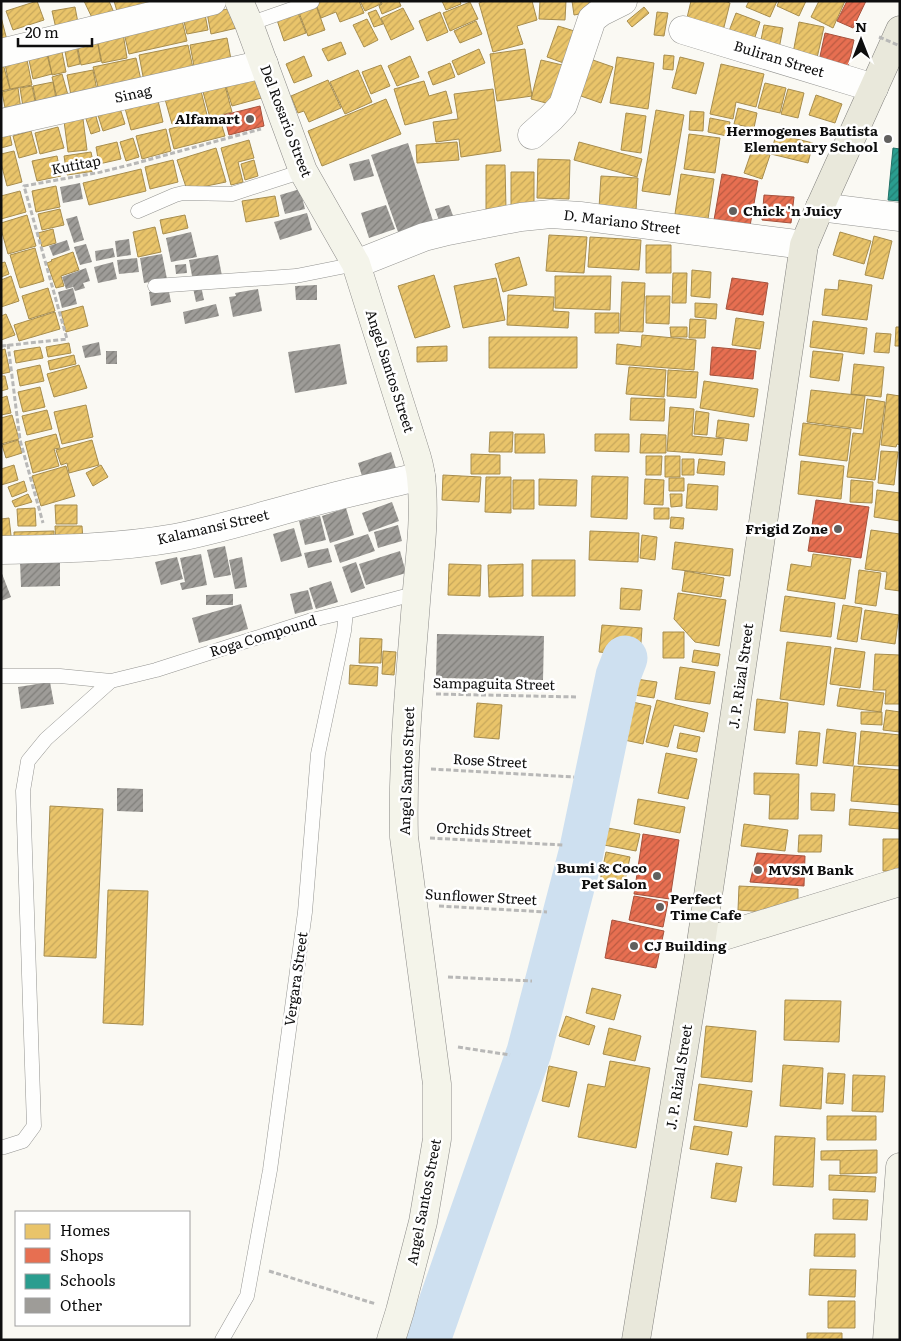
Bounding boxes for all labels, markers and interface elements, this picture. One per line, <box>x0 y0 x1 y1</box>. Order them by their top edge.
scale bar <box>18 15 91 47</box>
north arrow <box>836 15 886 65</box>
text: N <box>855 16 867 36</box>
text: 20 m <box>25 20 59 43</box>
street label: Buliran Street <box>732 35 827 81</box>
street label: Del Rosario Street <box>256 61 318 180</box>
street label: Sinag <box>112 79 154 107</box>
place label: Alfamart <box>175 108 241 128</box>
marker: Alfamart <box>244 113 256 125</box>
place label: Hermogenes Bautista Elementary School <box>726 120 879 156</box>
marker: Hermogenes Bautista Elementary School <box>882 133 894 145</box>
street label: Kutitap <box>49 149 102 179</box>
place label: Chick 'n Juicy <box>743 200 842 220</box>
street label: D. Mariano Street <box>562 204 682 238</box>
marker: Chick 'n Juicy <box>727 205 739 217</box>
street label: Angel Santos Street <box>362 306 420 435</box>
street label: Kalamansi Street <box>155 503 271 549</box>
place label: Frigid Zone <box>745 518 828 538</box>
marker: Frigid Zone <box>832 523 844 535</box>
street label: Roga Compound <box>207 609 319 661</box>
street label: J. P. Rizal Street <box>723 622 757 730</box>
street label: Sampaguita Street <box>433 672 556 694</box>
street label: Angel Santos Street <box>394 706 418 836</box>
street label: Rose Street <box>452 748 528 772</box>
street label: Orchids Street <box>436 817 533 842</box>
place label: Bumi & Coco Pet Salon <box>557 857 647 893</box>
place label: MVSM Bank <box>768 859 854 879</box>
marker: MVSM Bank <box>752 864 764 876</box>
marker: Bumi & Coco Pet Salon <box>651 870 663 882</box>
street label: Sunflower Street <box>425 883 538 909</box>
place label: Perfect Time Cafe <box>670 888 742 924</box>
marker: Perfect Time Cafe <box>654 901 666 913</box>
street label: Vergara Street <box>279 930 312 1027</box>
place label: CJ Building <box>644 935 727 955</box>
marker: CJ Building <box>628 940 640 952</box>
street label: J. P. Rizal Street <box>660 1023 696 1131</box>
street label: Angel Santos Street <box>401 1136 445 1267</box>
legend <box>15 1211 190 1326</box>
text: Homes <box>60 1218 110 1241</box>
text: Shops <box>60 1243 103 1266</box>
text: Schools <box>60 1268 116 1291</box>
text: Other <box>60 1293 102 1316</box>

